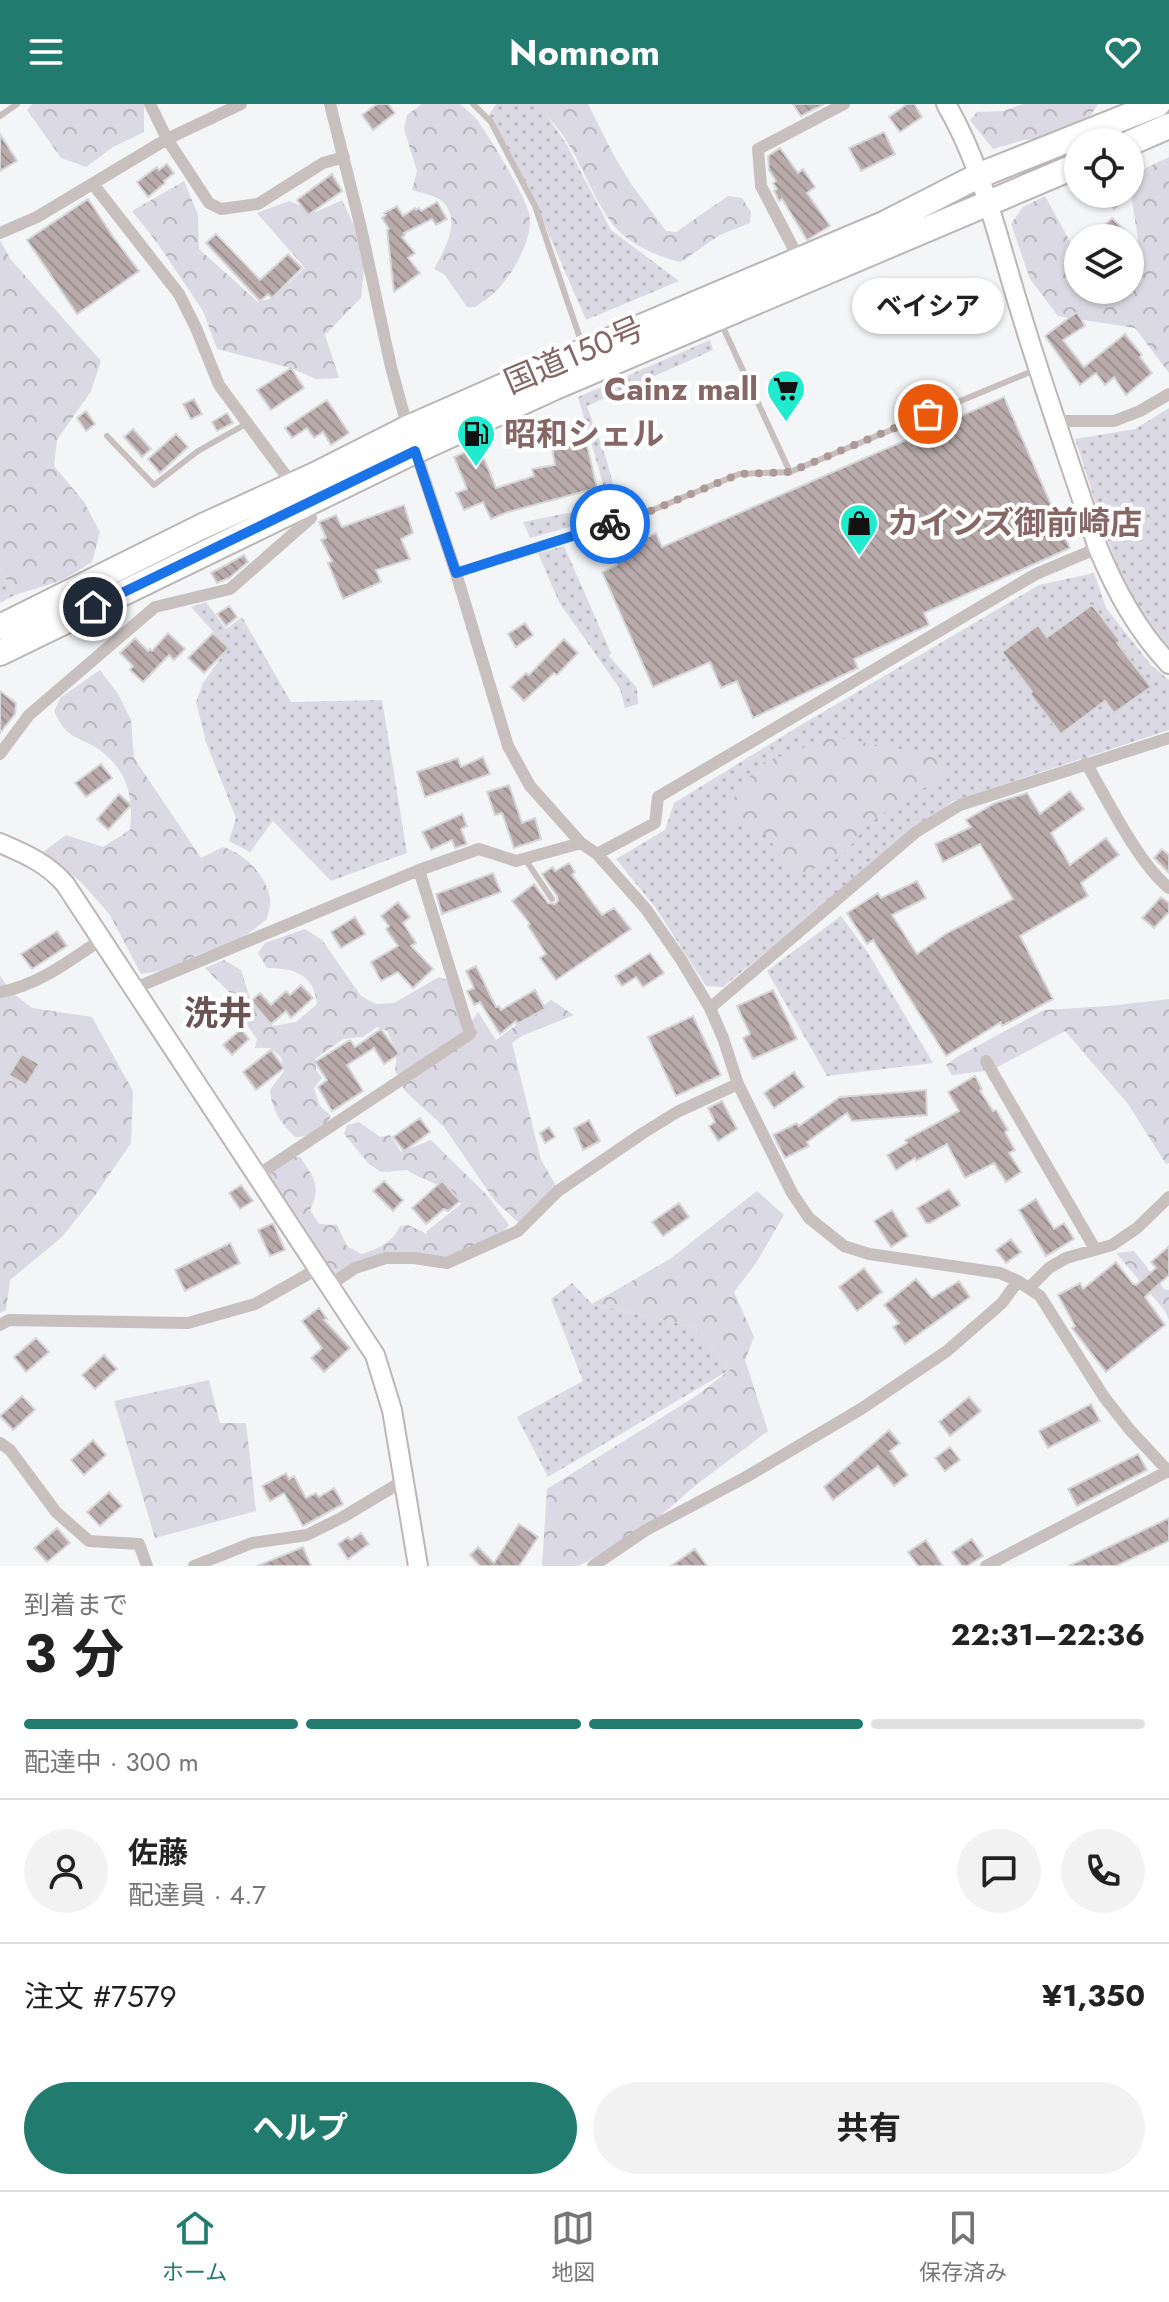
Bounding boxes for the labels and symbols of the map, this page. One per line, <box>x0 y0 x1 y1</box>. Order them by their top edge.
callout: ベイシア <box>852 278 1004 334</box>
street label: 国道150号 <box>497 305 651 405</box>
place label: Cainz mall <box>604 366 758 412</box>
supermarket icon: Cainz mall <box>765 368 807 423</box>
pin <box>894 380 962 448</box>
place label: 昭和シェル <box>504 411 664 457</box>
fuel station icon: 昭和シェル <box>455 413 497 468</box>
courier <box>570 484 650 564</box>
place label: カインズ御前崎店 <box>887 500 1142 546</box>
shop icon: カインズ御前崎店 <box>838 502 880 557</box>
pin <box>59 573 127 641</box>
district label: 洗井 <box>184 989 252 1038</box>

